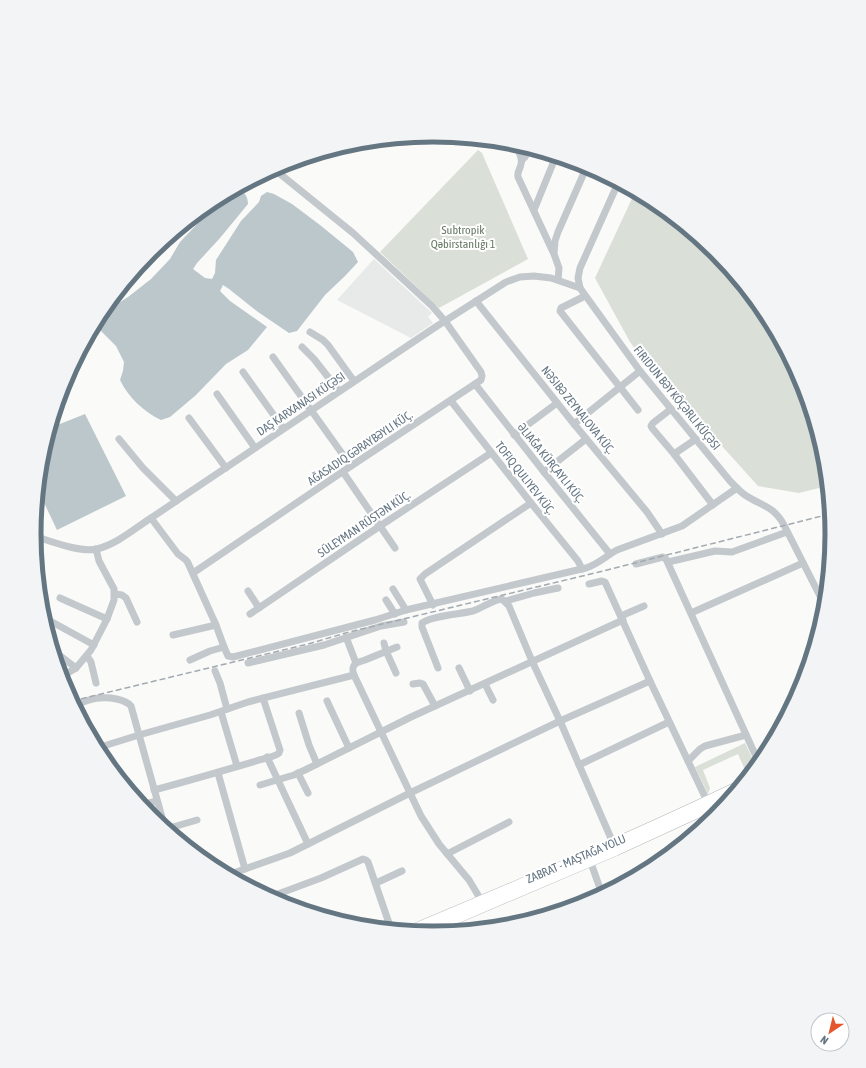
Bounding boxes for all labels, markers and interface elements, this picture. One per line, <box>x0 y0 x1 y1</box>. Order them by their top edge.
park label: Subtropik Qəbirstanlığı 1 <box>431 223 496 251</box>
street label: FIRIDUN BƏY KÖÇƏRLI KÜÇƏSI <box>631 343 723 453</box>
street label: NƏSIBƏ ZEYNALOVA KÜÇ. <box>538 363 618 457</box>
street label: DAŞ KARXANASI KÜÇƏSI <box>254 369 348 439</box>
street label: AĞASADIQ GƏRAYBƏYLI KÜÇ. <box>305 408 415 488</box>
street label: ƏLIAĞA KÜRÇAYLI KÜÇ. <box>515 420 587 506</box>
street label: TOFIQ QULIYEV KÜÇ. <box>492 439 558 517</box>
street label: SÜLEYMAN RÜSTƏN KÜÇ. <box>315 488 413 560</box>
street label: ZABRAT - MAŞTAĞA YOLU <box>524 832 628 886</box>
north arrow <box>810 1012 850 1052</box>
text: N <box>818 1033 830 1047</box>

